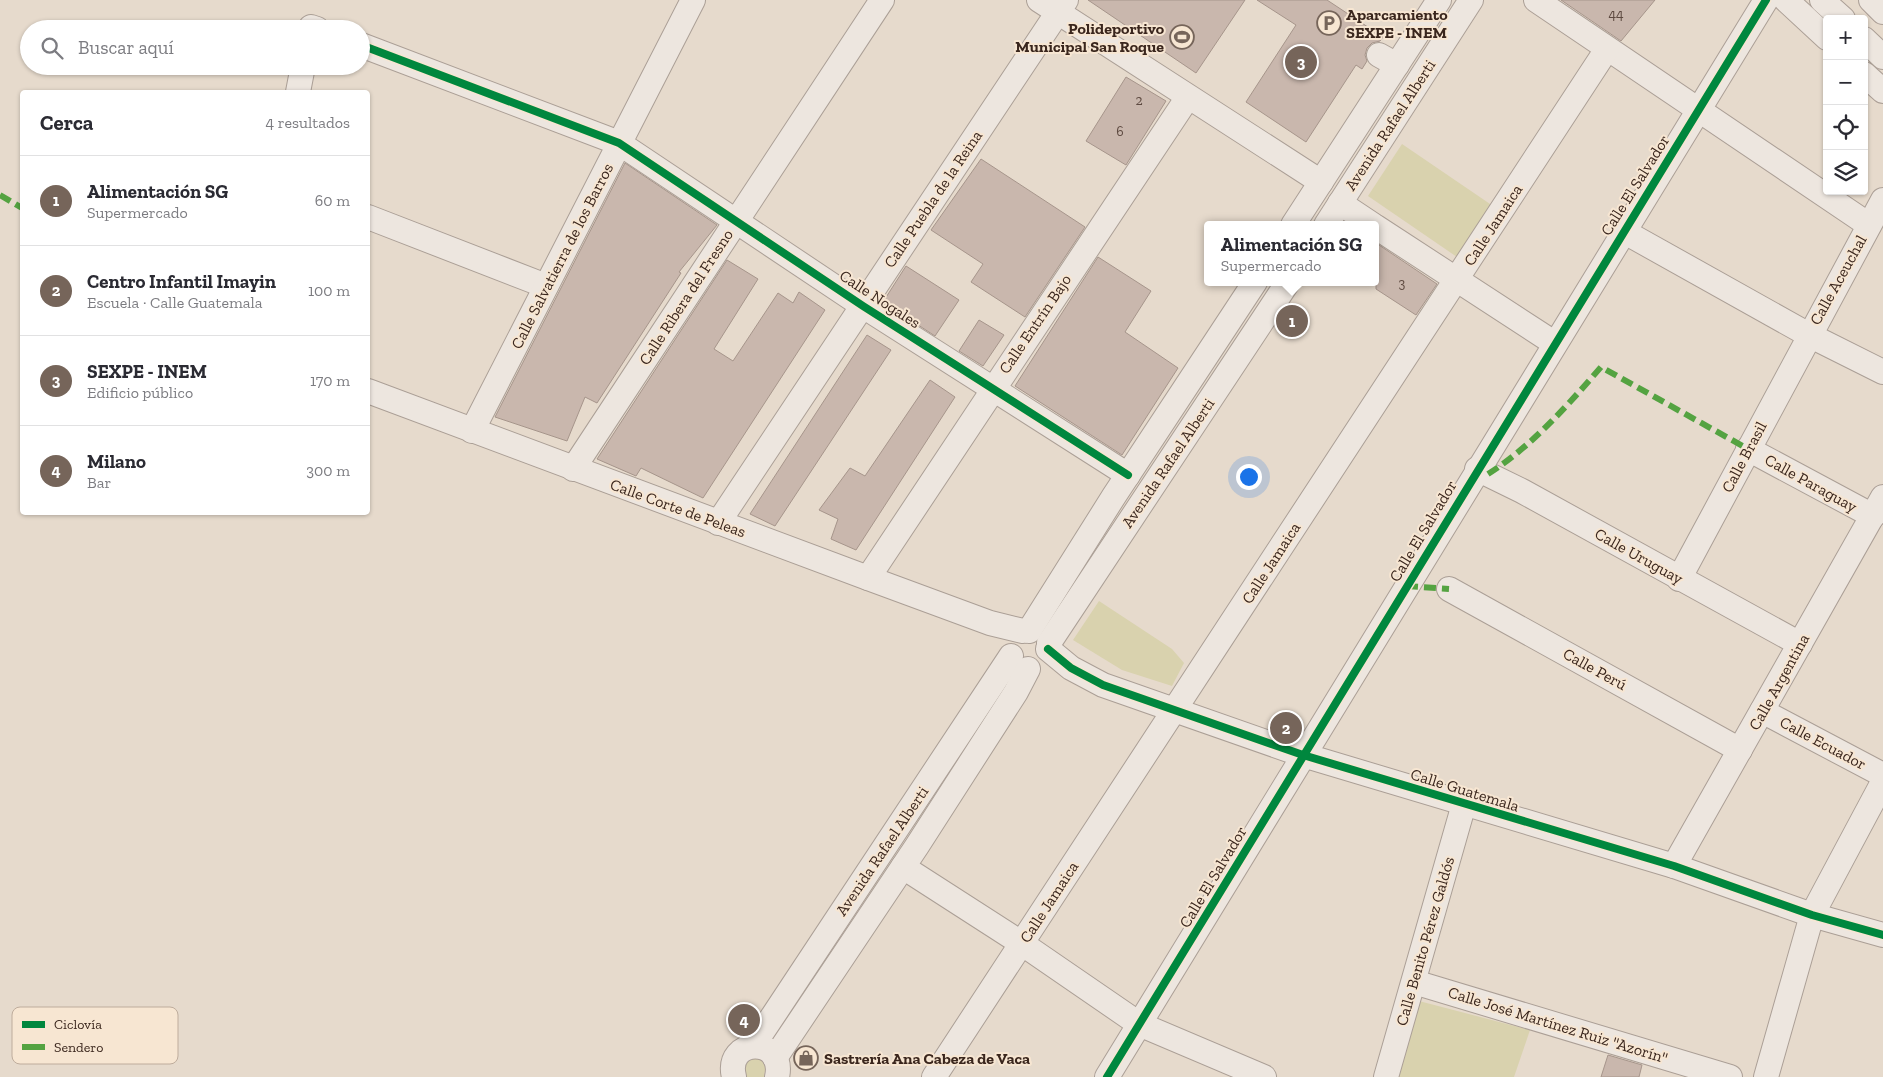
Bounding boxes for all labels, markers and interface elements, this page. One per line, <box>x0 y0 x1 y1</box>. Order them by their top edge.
place label: Aparcamiento SEXPE - INEM <box>1346 5 1448 42</box>
house number: 44 <box>1608 6 1624 23</box>
parking icon: Aparcamiento SEXPE - INEM <box>1316 10 1342 36</box>
map controls <box>1823 15 1868 195</box>
button: + <box>1823 15 1868 60</box>
place label: Polideportivo Municipal San Roque <box>1015 19 1165 56</box>
search box <box>20 20 370 75</box>
sports icon: Polideportivo Municipal San Roque <box>1169 24 1195 50</box>
icon: search <box>38 34 66 62</box>
text: Buscar aquí <box>78 36 174 59</box>
pin: 3 <box>1285 43 1317 81</box>
street label: Avenida Rafael Alberti <box>1341 56 1440 194</box>
button: − <box>1823 60 1868 105</box>
house number: 2 <box>1135 92 1143 109</box>
button: locate <box>1823 105 1868 150</box>
text: Cerca <box>40 110 93 135</box>
text: 4 resultados <box>266 113 350 132</box>
house number: 6 <box>1116 123 1124 140</box>
street label: Calle Puebla de la Reina <box>880 126 986 271</box>
street label: Calle El Salvador <box>1596 131 1674 239</box>
button: layers <box>1823 150 1868 195</box>
street label: Calle Salvatierra de los Barros <box>507 160 617 352</box>
text: Alimentación SG <box>87 180 228 203</box>
street label: Calle Jamaica <box>1460 181 1526 269</box>
text: 1 <box>53 191 59 210</box>
text: 60 m <box>315 191 350 210</box>
text: Supermercado <box>87 203 188 222</box>
popup <box>1204 221 1379 286</box>
street label: Calle Ribera del Fresno <box>635 226 737 368</box>
street label: Calle Aceuchal <box>1806 232 1870 328</box>
text: Alimentación SG <box>1221 233 1362 256</box>
text: Supermercado <box>1221 256 1322 275</box>
street label: Calle Nogales <box>836 266 924 332</box>
text: Centro Infantil Imayin <box>87 270 276 293</box>
street label: Calle Entrín Bajo <box>995 271 1075 377</box>
house number: 3 <box>1399 275 1406 292</box>
text: 2 <box>52 281 60 300</box>
text: 100 m <box>308 281 350 300</box>
text: Escuela · Calle Guatemala <box>87 293 263 312</box>
pin: 1 <box>1276 302 1308 340</box>
text: SEXPE - INEM <box>87 360 207 383</box>
text: 3 <box>52 371 60 390</box>
text: 170 m <box>310 371 350 390</box>
text: Edificio público <box>87 383 193 402</box>
street label: Avenida Rafael Alberti <box>1118 394 1219 531</box>
street label: Calle Brasil <box>1717 418 1771 496</box>
text: Milano <box>87 450 146 473</box>
street label: Calle Paraguay <box>1762 450 1861 517</box>
text: 4 <box>51 461 61 480</box>
text: 300 m <box>306 461 350 480</box>
your location <box>1236 464 1262 490</box>
text: Bar <box>87 473 111 492</box>
street label: Calle Corte de Peleas <box>608 475 748 541</box>
street label: Calle El Salvador <box>1385 477 1461 585</box>
street label: Calle Jamaica <box>1238 519 1304 607</box>
street label: Calle Uruguay <box>1592 524 1687 588</box>
street label: Calle Argentina <box>1745 630 1813 733</box>
street label: Calle Perú <box>1560 644 1630 694</box>
pin: 2 <box>1270 709 1302 747</box>
street label: Calle Ecuador <box>1777 712 1870 774</box>
street label: Calle Guatemala <box>1408 764 1522 816</box>
street label: Avenida Rafael Alberti <box>832 782 933 919</box>
street label: Calle El Salvador <box>1175 823 1251 931</box>
street label: Calle Benito Pérez Galdós <box>1392 854 1458 1028</box>
street label: Calle Jamaica <box>1016 858 1082 946</box>
street label: Calle José Martínez Ruiz "Azorín" <box>1446 983 1670 1067</box>
pin: 4 <box>728 1001 760 1039</box>
legend <box>12 1007 178 1064</box>
text: Ciclovía <box>54 1016 102 1033</box>
text: Sendero <box>54 1039 103 1056</box>
shop icon: Sastrería Ana Cabeza de Vaca <box>793 1045 819 1071</box>
place label: Sastrería Ana Cabeza de Vaca <box>824 1049 1030 1068</box>

